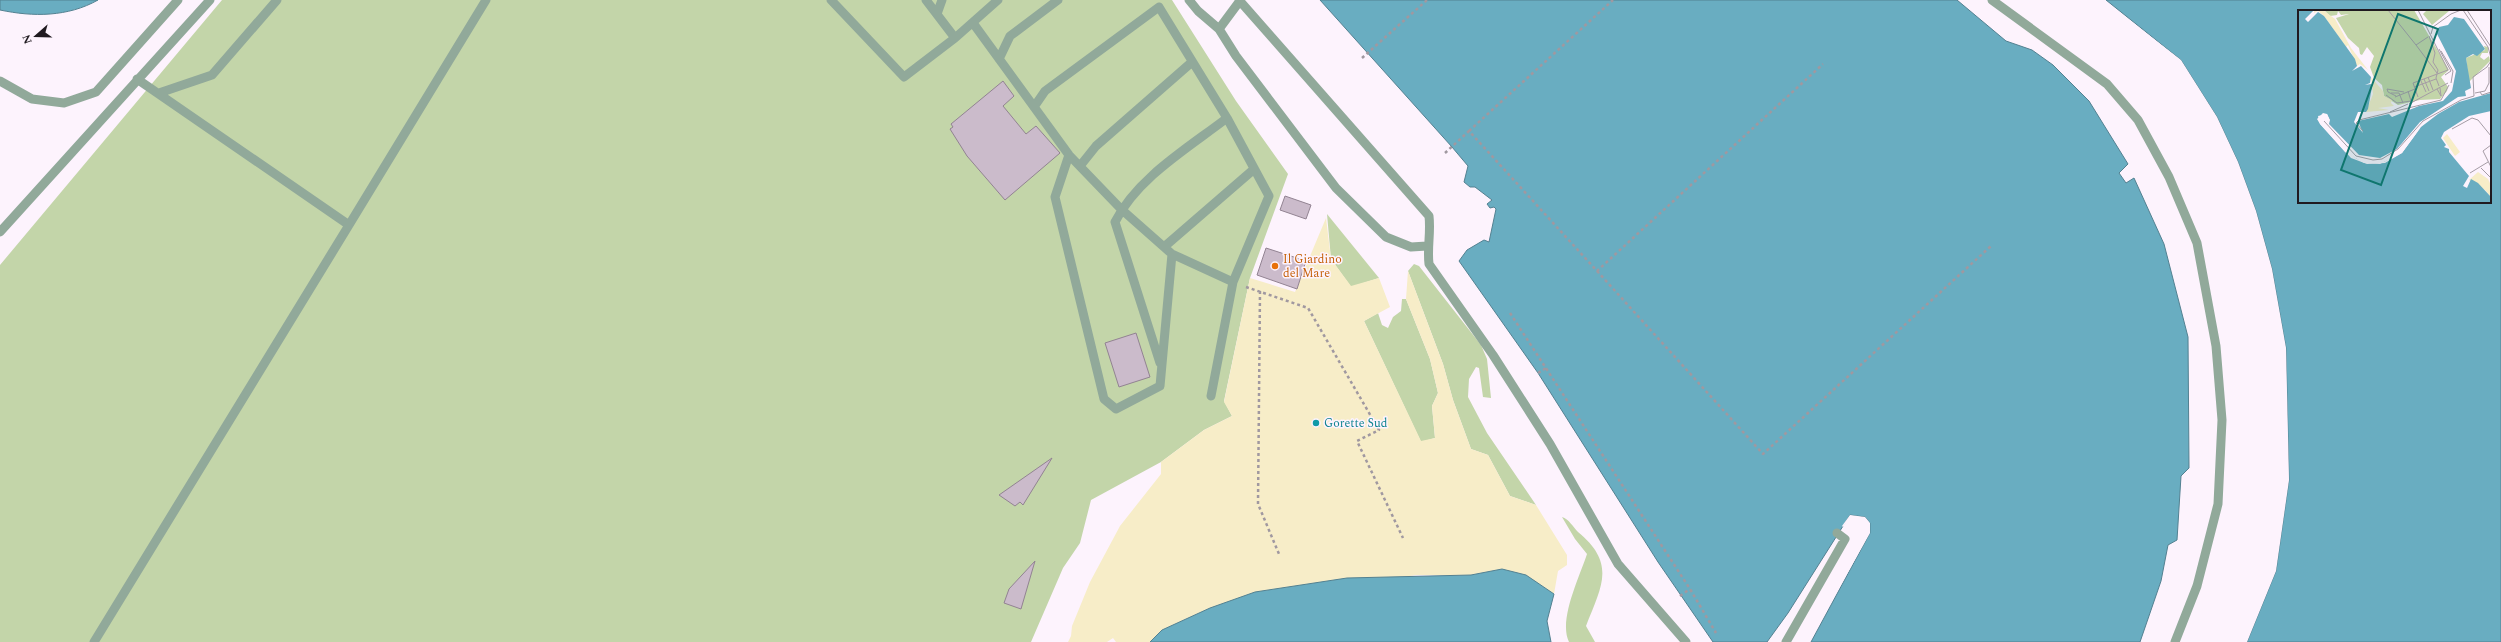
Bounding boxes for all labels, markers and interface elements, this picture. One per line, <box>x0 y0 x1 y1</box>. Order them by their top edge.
inset map <box>2298 10 2491 203</box>
north arrow <box>16 16 56 56</box>
text: N <box>18 32 37 46</box>
place label: Il Giardino del Mare <box>1283 250 1342 283</box>
marker: Il Giardino del Mare <box>1270 261 1280 271</box>
place label: Gorette Sud <box>1324 414 1388 433</box>
marker: Gorette Sud <box>1311 418 1321 428</box>

